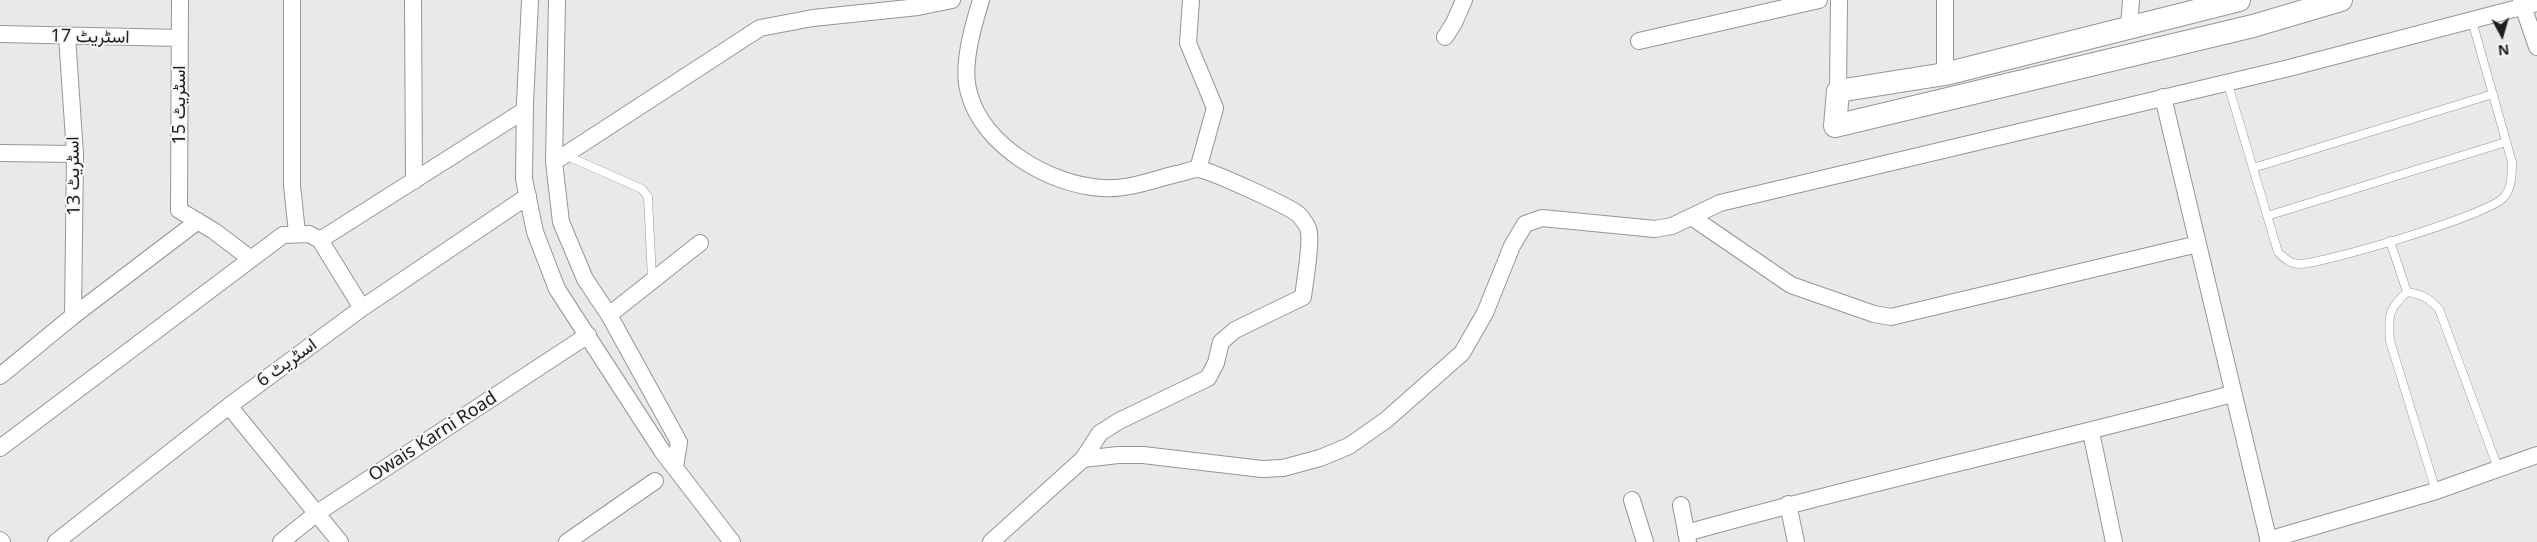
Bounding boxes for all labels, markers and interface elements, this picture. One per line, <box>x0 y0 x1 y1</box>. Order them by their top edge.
north arrow <box>2477 10 2527 60</box>
street label: اسٹریٹ 17 <box>50 26 130 48</box>
text: N <box>2497 40 2510 60</box>
street label: اسٹریٹ 15 <box>169 66 191 144</box>
street label: اسٹریٹ 13 <box>63 136 85 216</box>
street label: اسٹریٹ 6 <box>253 334 321 392</box>
street label: Owais Karni Road <box>365 387 501 487</box>

